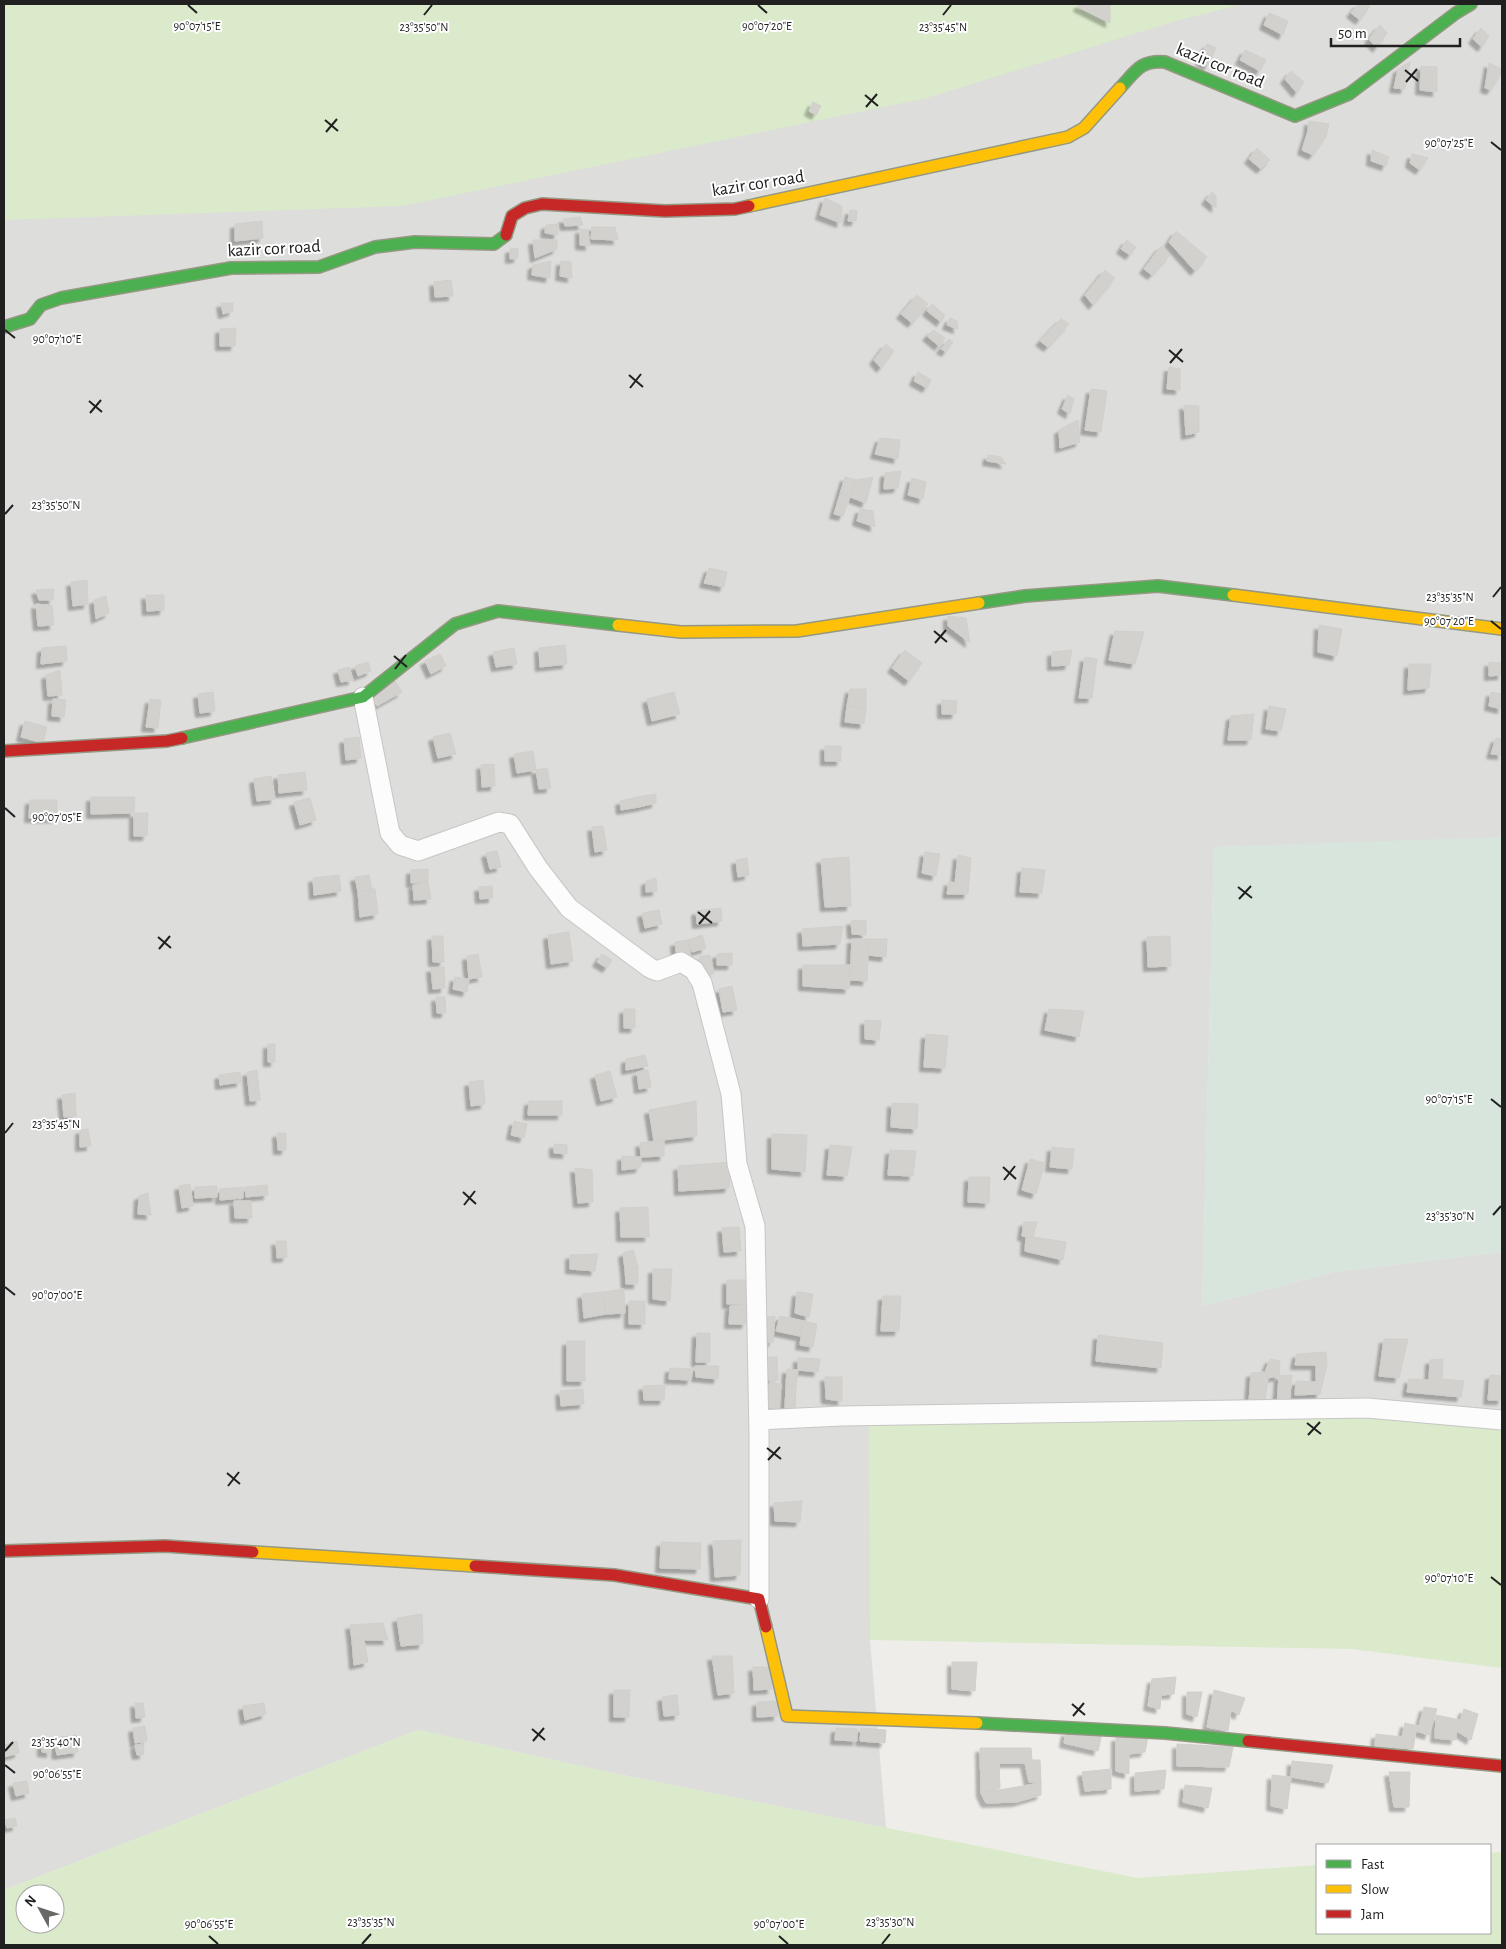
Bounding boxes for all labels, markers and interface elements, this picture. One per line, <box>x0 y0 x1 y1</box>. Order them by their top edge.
scale bar <box>1331 15 1460 47</box>
text: 90°07'15"E <box>173 20 221 32</box>
text: 90°07'20"E <box>742 20 792 32</box>
text: 23°35'50"N <box>400 21 448 33</box>
text: 23°35'45"N <box>919 21 967 33</box>
text: 50 m <box>1338 26 1367 41</box>
street label: kazir cor road <box>1173 40 1267 92</box>
text: 90°07'25"E <box>1425 137 1473 149</box>
street label: kazir cor road <box>710 168 806 200</box>
street label: kazir cor road <box>227 238 321 260</box>
text: 90°07'10"E <box>33 333 81 345</box>
text: 23°35'50"N <box>32 499 80 511</box>
text: 23°35'35"N <box>1426 591 1474 603</box>
text: 90°07'20"E <box>1424 615 1474 627</box>
text: 90°07'05"E <box>32 811 82 823</box>
text: 90°07'15"E <box>1425 1093 1473 1105</box>
text: 23°35'45"N <box>32 1118 80 1130</box>
text: 23°35'30"N <box>1426 1210 1474 1222</box>
text: 90°07'00"E <box>32 1289 83 1301</box>
text: 90°07'10"E <box>1425 1572 1473 1584</box>
text: 23°35'40"N <box>31 1736 81 1748</box>
text: 90°06'55"E <box>33 1768 82 1780</box>
legend <box>1316 1844 1491 1934</box>
text: Fast <box>1361 1857 1385 1872</box>
text: Slow <box>1361 1882 1389 1897</box>
north arrow <box>15 1884 65 1934</box>
text: N <box>22 1893 39 1910</box>
text: Jam <box>1361 1907 1384 1922</box>
text: 23°35'35"N <box>347 1916 395 1928</box>
text: 23°35'30"N <box>866 1916 914 1928</box>
text: 90°06'55"E <box>185 1918 234 1930</box>
text: 90°07'00"E <box>754 1918 805 1930</box>

